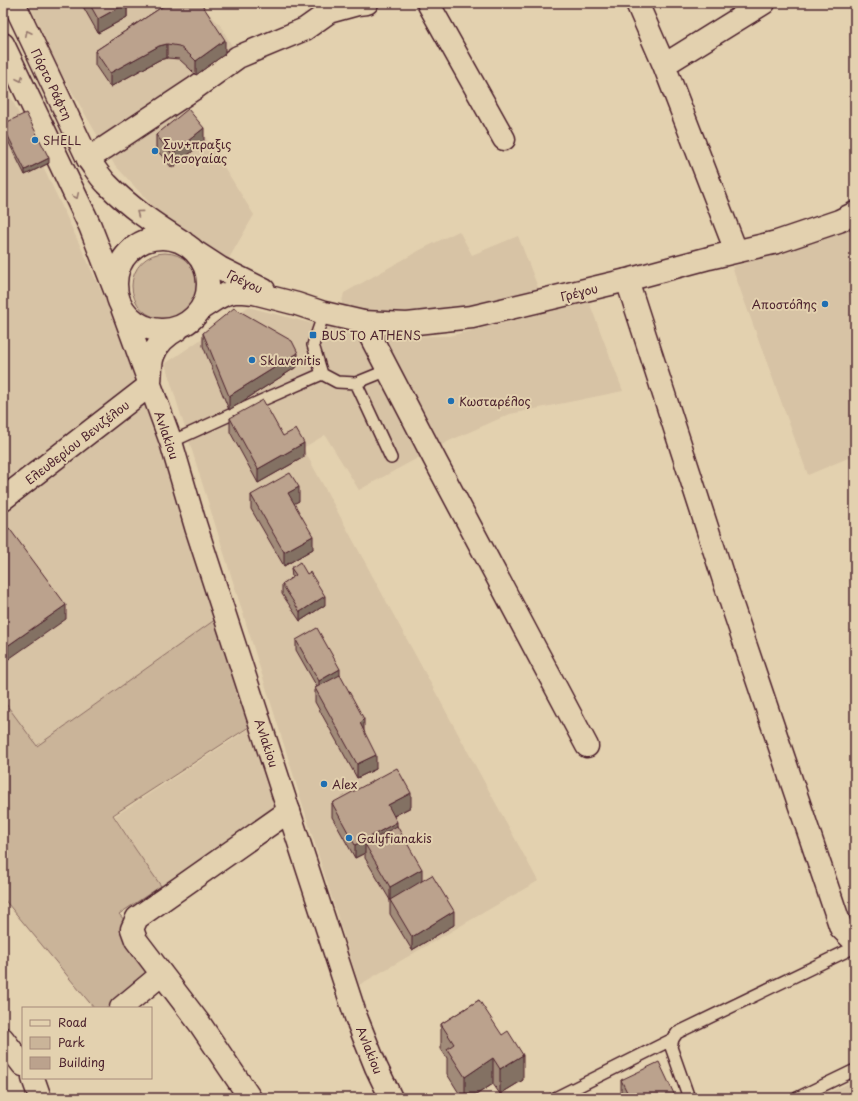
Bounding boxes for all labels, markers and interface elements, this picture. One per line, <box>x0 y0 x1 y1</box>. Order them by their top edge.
one-way arrow <box>25 30 33 37</box>
street label: Πόρτο Ράφτη <box>27 45 77 123</box>
one-way arrow <box>15 75 23 82</box>
place label: SHELL <box>43 131 81 149</box>
marker: SHELL <box>30 135 40 145</box>
place label: Συν+πραξις Μεσογαίας <box>163 135 231 167</box>
marker: Συν+πραξις Μεσογαίας <box>150 146 160 156</box>
one-way arrow <box>71 192 79 200</box>
one-way arrow <box>136 210 143 217</box>
street label: Γρέγου <box>224 265 266 298</box>
street label: Γρέγου <box>558 279 600 305</box>
place label: Αποστόλης <box>752 295 817 313</box>
marker: Αποστόλης <box>820 299 830 309</box>
place label: BUS TO ATHENS <box>321 326 421 344</box>
marker: BUS TO ATHENS <box>308 330 318 340</box>
place label: Sklavenitis <box>260 351 321 369</box>
marker: Sklavenitis <box>247 355 257 365</box>
place label: Κωσταρέλος <box>459 392 531 410</box>
street label: Ελευθερίου Βενιζέλου <box>21 396 133 488</box>
marker: Κωσταρέλος <box>446 396 456 406</box>
street label: Avlakiou <box>150 408 184 462</box>
street label: Avlakiou <box>251 716 283 770</box>
place label: Alex <box>332 775 357 793</box>
marker: Alex <box>319 779 329 789</box>
place label: Galyfianakis <box>357 829 432 847</box>
marker: Galyfianakis <box>344 833 354 843</box>
legend <box>22 1007 152 1079</box>
text: Road <box>58 1013 87 1031</box>
street label: Avlakiou <box>352 1023 388 1077</box>
text: Park <box>58 1033 85 1051</box>
text: Building <box>58 1053 105 1071</box>

